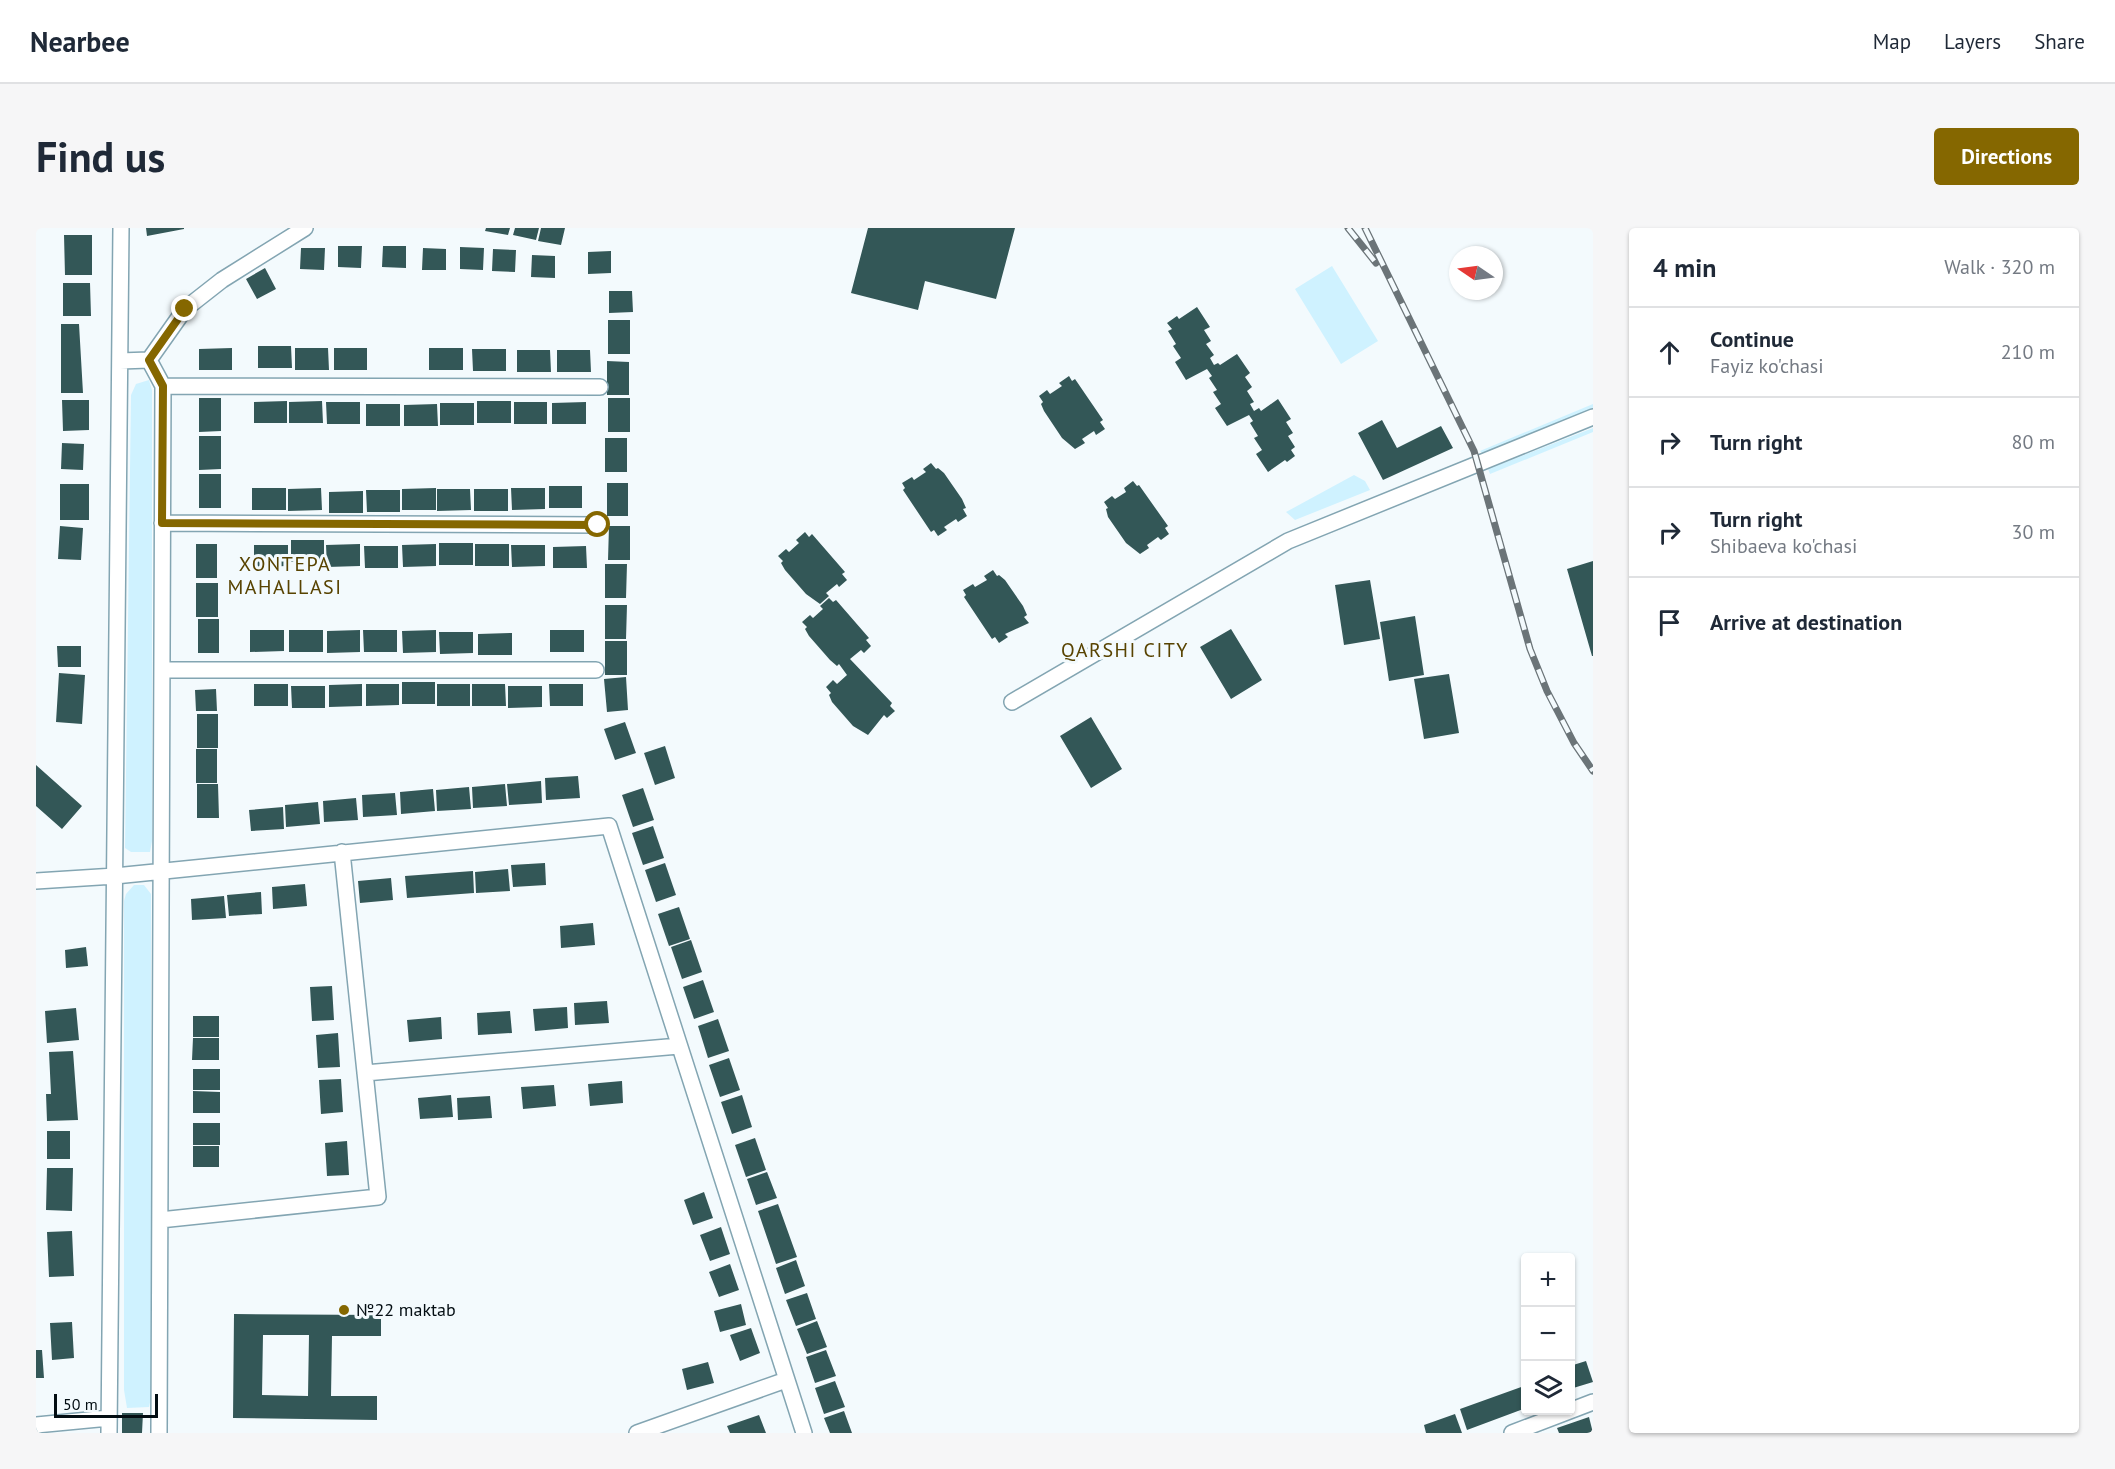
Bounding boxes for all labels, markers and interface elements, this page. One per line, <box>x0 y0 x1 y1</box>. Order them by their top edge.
text: Nearbee <box>30 23 130 60</box>
text: Map <box>1873 28 1911 55</box>
text: Layers <box>1944 28 2001 55</box>
text: Share <box>2034 28 2085 55</box>
button: Directions <box>1934 128 2079 185</box>
text: Find us <box>36 129 165 184</box>
north arrow <box>1449 246 1503 300</box>
text: 4 min <box>1653 251 1716 284</box>
text: Walk · 320 m <box>1944 254 2055 280</box>
route end <box>171 295 197 321</box>
text: Continue <box>1710 325 1794 353</box>
icon: ahead <box>1653 336 1686 369</box>
text: 210 m <box>2001 339 2055 365</box>
text: Fayiz ko'chasi <box>1710 353 1824 379</box>
icon: right <box>1653 426 1686 459</box>
text: Turn right <box>1710 428 1802 456</box>
text: 80 m <box>2012 429 2055 455</box>
text: Turn right <box>1710 505 1802 533</box>
route start <box>584 511 610 537</box>
icon: right <box>1653 516 1686 549</box>
text: 30 m <box>2012 519 2055 545</box>
text: Shibaeva ko'chasi <box>1710 533 1857 559</box>
district label: XONTEPA MAHALLASI <box>227 551 343 600</box>
icon: arrive <box>1653 606 1686 639</box>
text: Arrive at destination <box>1710 608 1902 636</box>
district label: QARSHI CITY <box>1061 637 1189 663</box>
map controls <box>1521 1253 1575 1415</box>
button: + <box>1521 1253 1575 1307</box>
place label: №22 maktab <box>356 1298 456 1321</box>
marker: №22 maktab <box>337 1303 351 1317</box>
button: − <box>1521 1307 1575 1361</box>
button: layers <box>1521 1361 1575 1415</box>
scale bar <box>54 1391 158 1418</box>
text: 50 m <box>63 1394 98 1414</box>

